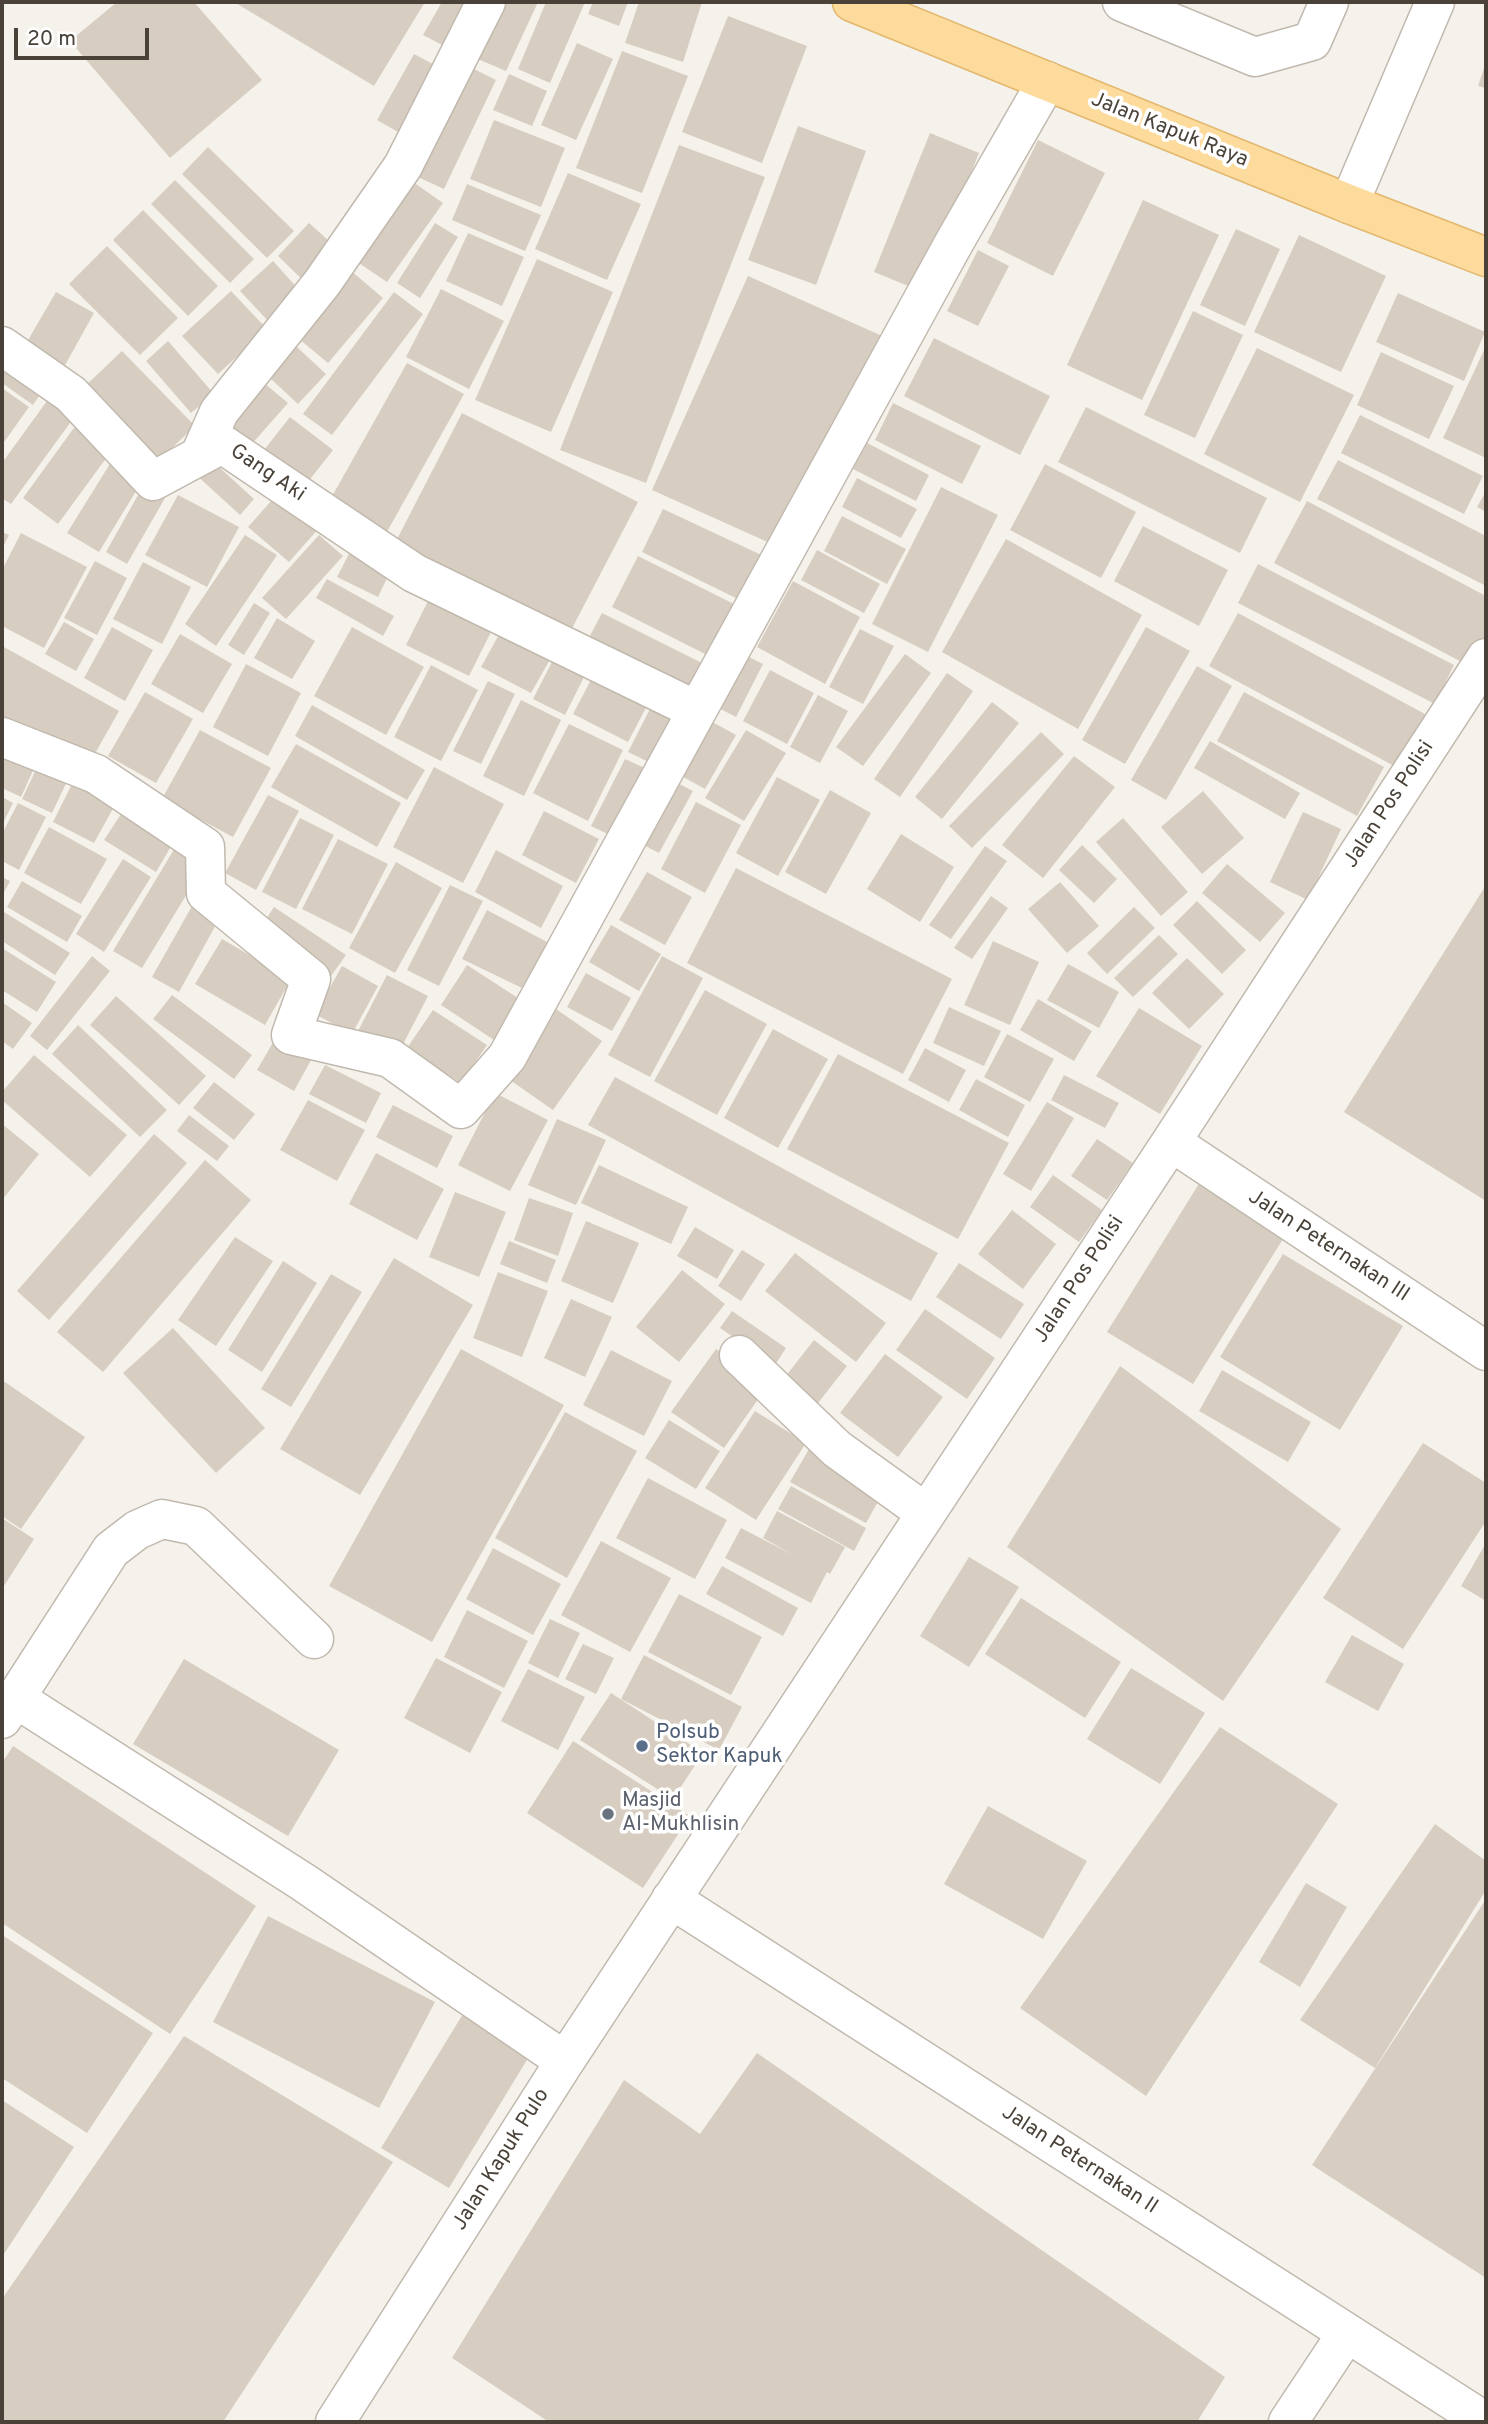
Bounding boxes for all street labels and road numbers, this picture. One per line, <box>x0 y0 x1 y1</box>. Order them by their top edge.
street label: Jalan Kapuk Raya <box>1087 88 1251 174</box>
street label: Gang Aki <box>225 440 309 508</box>
street label: Jalan Pos Polisi <box>1339 737 1441 873</box>
street label: Jalan Peternakan III <box>1243 1185 1413 1309</box>
street label: Jalan Pos Polisi <box>1029 1212 1131 1348</box>
street label: Jalan Kapuk Pulo <box>448 2084 556 2236</box>
street label: Jalan Peternakan II <box>996 2101 1162 2221</box>

